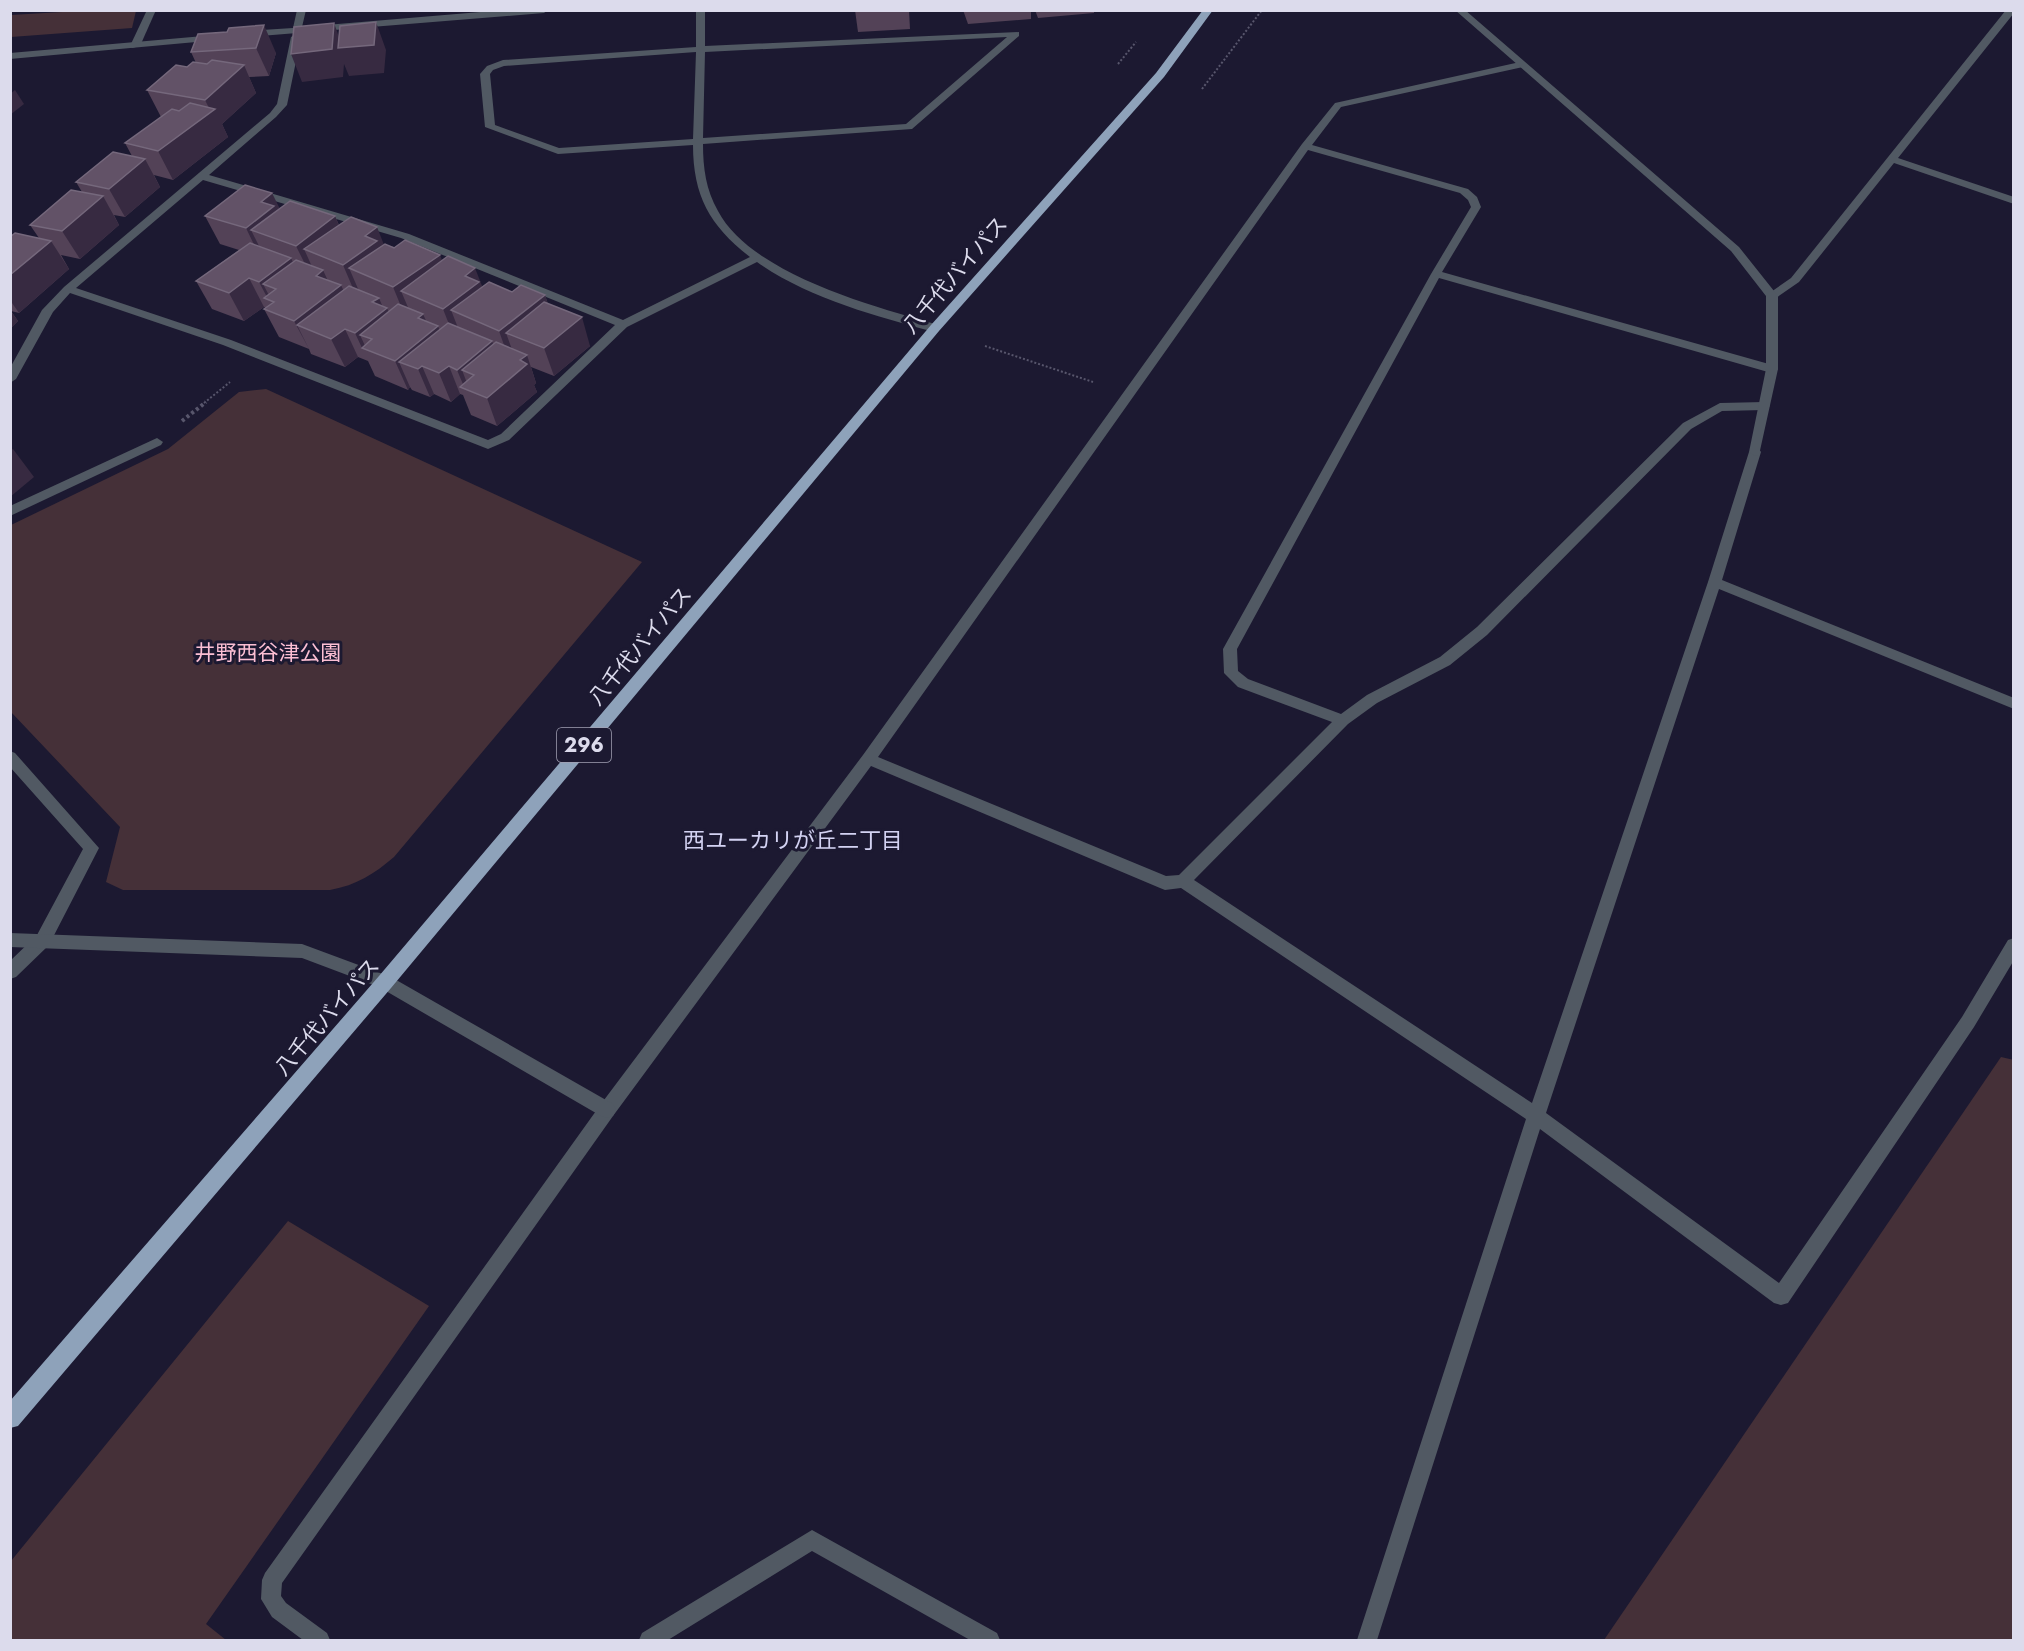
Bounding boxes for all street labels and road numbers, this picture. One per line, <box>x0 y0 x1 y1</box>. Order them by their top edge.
street label: 八千代バイパス <box>896 210 1014 340</box>
street label: 八千代バイパス <box>581 580 699 712</box>
road number: 296 <box>557 728 611 762</box>
street label: 八千代バイパス <box>268 952 386 1082</box>

